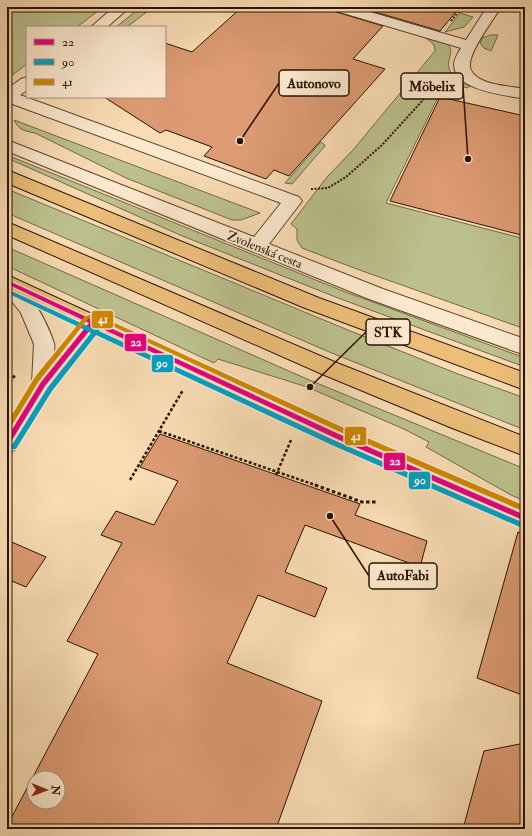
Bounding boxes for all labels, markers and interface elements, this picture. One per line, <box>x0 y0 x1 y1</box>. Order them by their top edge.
legend <box>26 26 166 98</box>
text: 22 <box>62 35 74 50</box>
text: 90 <box>61 55 74 70</box>
callout: Autonovo <box>279 70 349 96</box>
callout: Möbelix <box>401 73 463 99</box>
text: 41 <box>62 75 73 90</box>
text: Autonovo <box>286 75 341 92</box>
text: Möbelix <box>408 78 456 95</box>
street label: Zvolenská cesta <box>225 228 305 273</box>
line badge: 41 <box>91 310 114 329</box>
text: 41 <box>97 313 108 327</box>
callout: STK <box>366 319 410 345</box>
text: STK <box>374 324 403 341</box>
line badge: 22 <box>124 333 147 352</box>
text: 22 <box>130 336 142 349</box>
line badge: 90 <box>151 354 174 373</box>
text: 90 <box>155 357 168 370</box>
line badge: 41 <box>344 426 367 446</box>
text: 41 <box>350 430 361 444</box>
line badge: 22 <box>383 452 406 471</box>
text: 22 <box>389 455 401 468</box>
line badge: 90 <box>408 471 431 490</box>
text: 90 <box>413 474 426 487</box>
callout: AutoFabi <box>369 563 437 589</box>
text: AutoFabi <box>376 567 429 584</box>
north arrow <box>26 770 66 810</box>
text: N <box>49 784 62 796</box>

